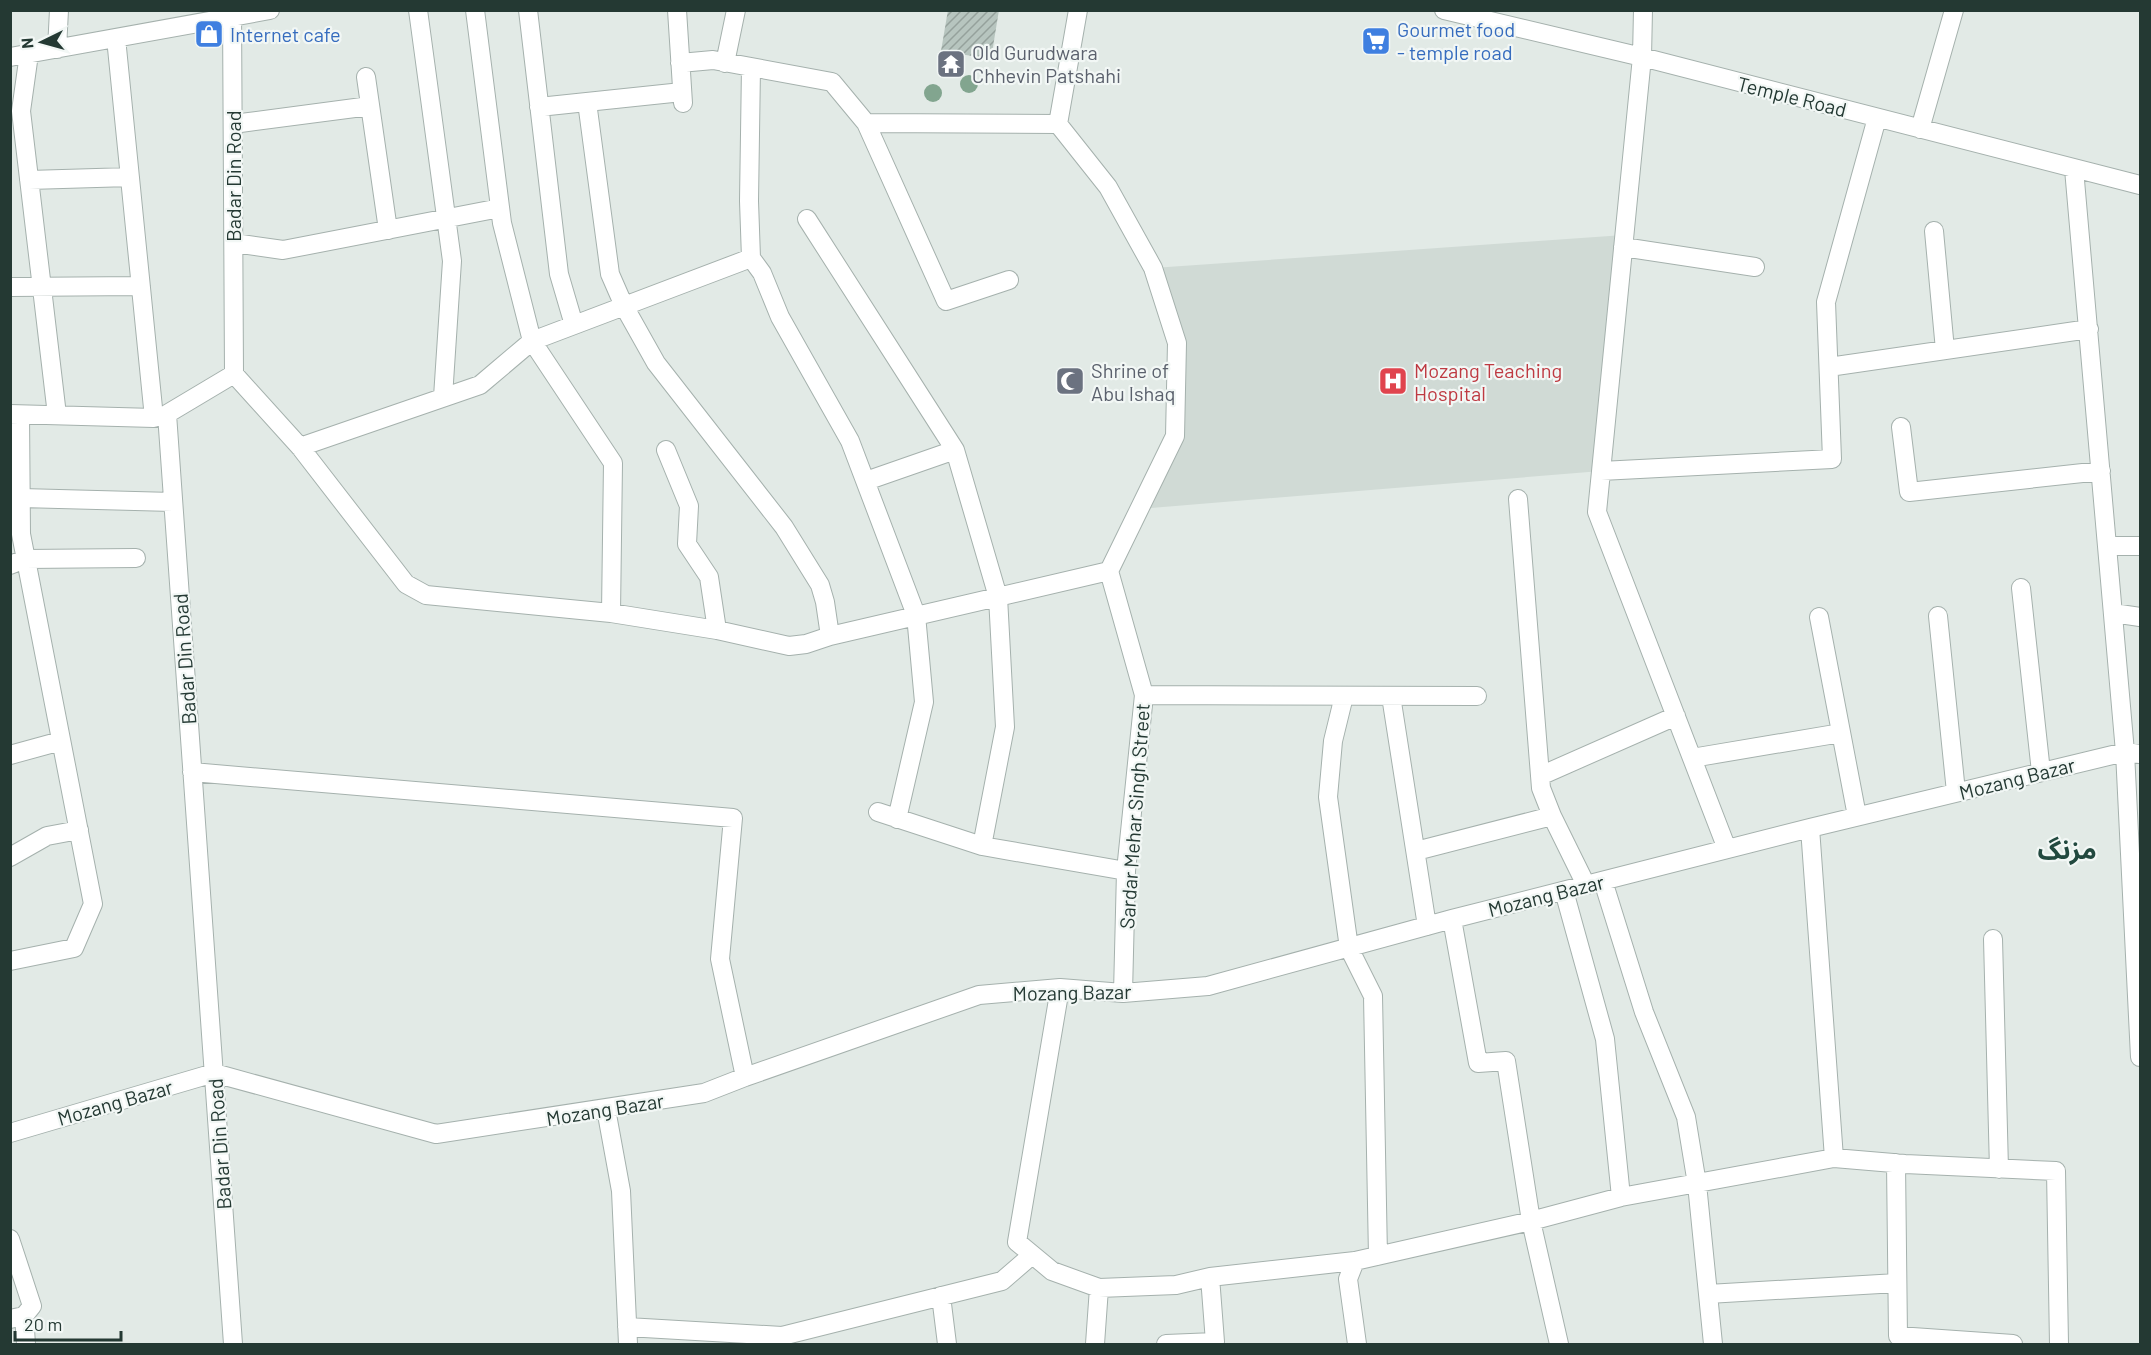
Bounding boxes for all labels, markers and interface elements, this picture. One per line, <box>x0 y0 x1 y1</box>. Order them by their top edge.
north arrow <box>12 12 72 72</box>
place label: Gourmet food - temple road <box>1397 17 1515 64</box>
shop icon: Internet cafe <box>193 18 225 50</box>
place label: Internet cafe <box>230 22 341 46</box>
supermarket icon: Gourmet food - temple road <box>1360 25 1392 57</box>
text: N <box>17 37 36 49</box>
place label: Old Gurudwara Chhevin Patshahi <box>972 40 1121 87</box>
temple icon: Old Gurudwara Chhevin Patshahi <box>935 48 967 80</box>
street label: Temple Road <box>1735 71 1849 121</box>
street label: Badar Din Road <box>221 110 245 242</box>
place label: Shrine of Abu Ishaq <box>1091 358 1176 405</box>
place label: Mozang Teaching Hospital <box>1414 358 1562 405</box>
mosque icon: Shrine of Abu Ishaq <box>1054 365 1086 397</box>
hospital icon: Mozang Teaching Hospital <box>1377 365 1409 397</box>
street label: Badar Din Road <box>167 593 201 725</box>
street label: Sardar Mehar Singh Street <box>1114 702 1154 930</box>
street label: Mozang Bazar <box>1956 752 2078 804</box>
district label: مزنگ <box>2037 833 2097 865</box>
street label: Mozang Bazar <box>1485 869 1607 921</box>
street label: Mozang Bazar <box>1012 979 1132 1005</box>
street label: Mozang Bazar <box>55 1074 175 1130</box>
street label: Badar Din Road <box>202 1078 236 1210</box>
street label: Mozang Bazar <box>544 1088 666 1130</box>
scale bar <box>15 1304 122 1342</box>
text: 20 m <box>24 1313 62 1335</box>

